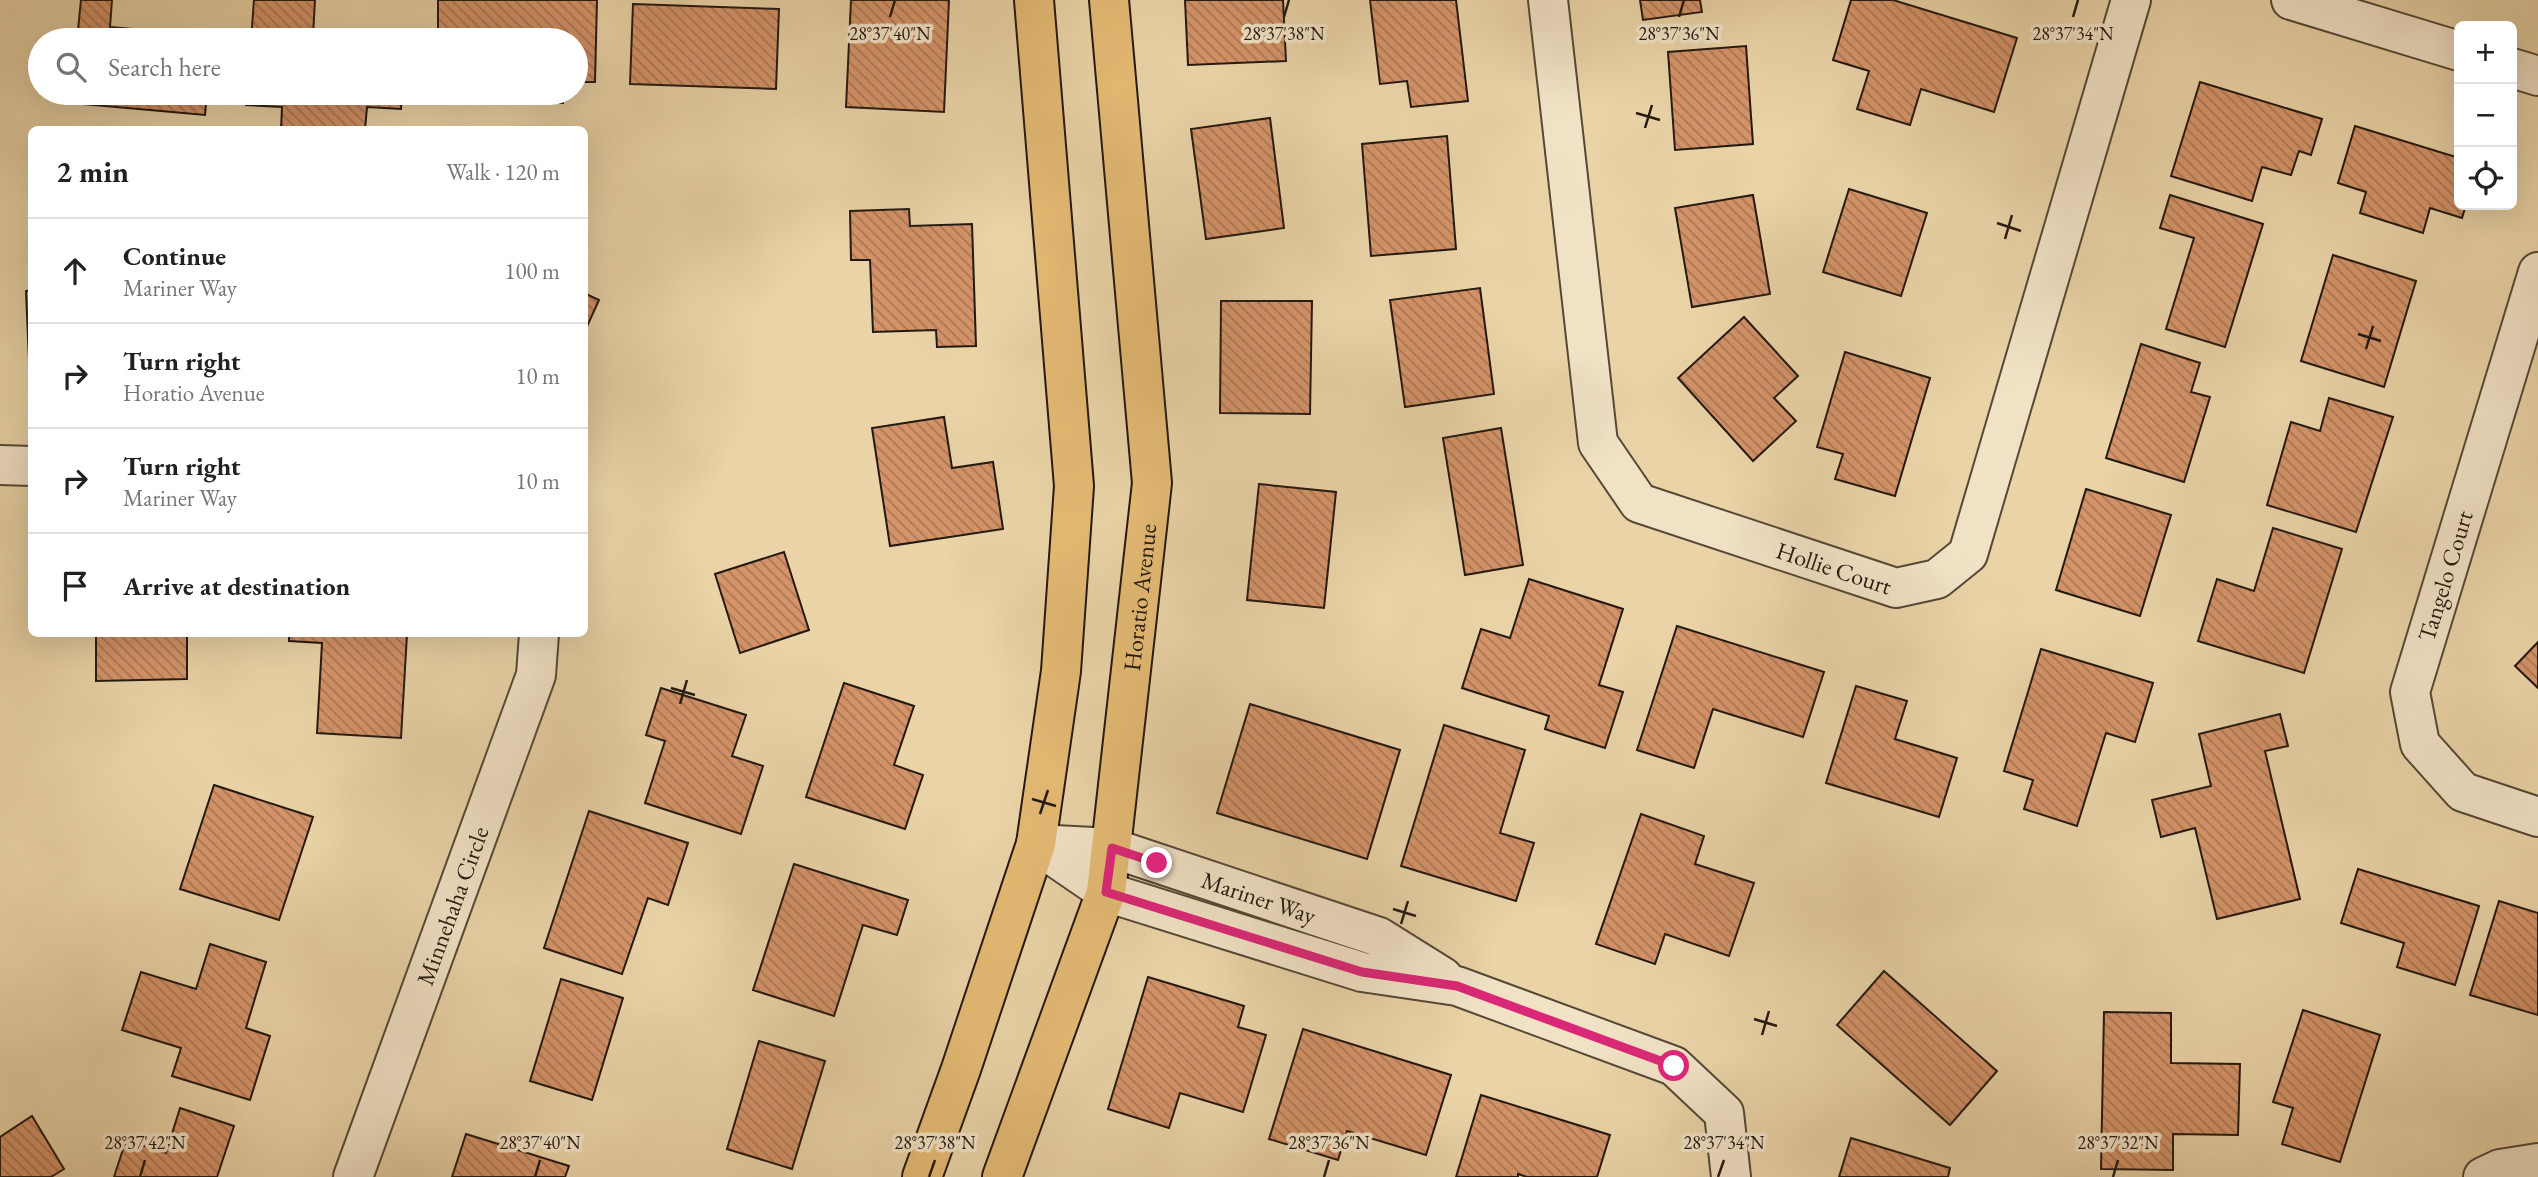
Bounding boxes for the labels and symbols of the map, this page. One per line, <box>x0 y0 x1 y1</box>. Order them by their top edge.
text: 28°37'40"N <box>850 22 931 45</box>
text: 28°37'38"N <box>1244 22 1325 45</box>
text: 28°37'36"N <box>1639 22 1720 45</box>
text: 28°37'34"N <box>2033 22 2114 45</box>
street label: Tangelo Court <box>2410 506 2480 645</box>
street label: Horatio Avenue <box>1115 522 1163 673</box>
street label: Hollie Court <box>1772 534 1896 601</box>
street label: Minnehaha Circle <box>409 822 495 989</box>
route end <box>1141 847 1172 878</box>
street label: Mariner Way <box>1198 863 1321 931</box>
route start <box>1658 1050 1689 1081</box>
text: 28°37'42"N <box>105 1131 186 1154</box>
text: 28°37'40"N <box>500 1131 581 1154</box>
text: 28°37'38"N <box>895 1131 976 1154</box>
text: 28°37'36"N <box>1289 1131 1370 1154</box>
text: 28°37'34"N <box>1684 1131 1765 1154</box>
text: 28°37'32"N <box>2078 1131 2159 1154</box>

